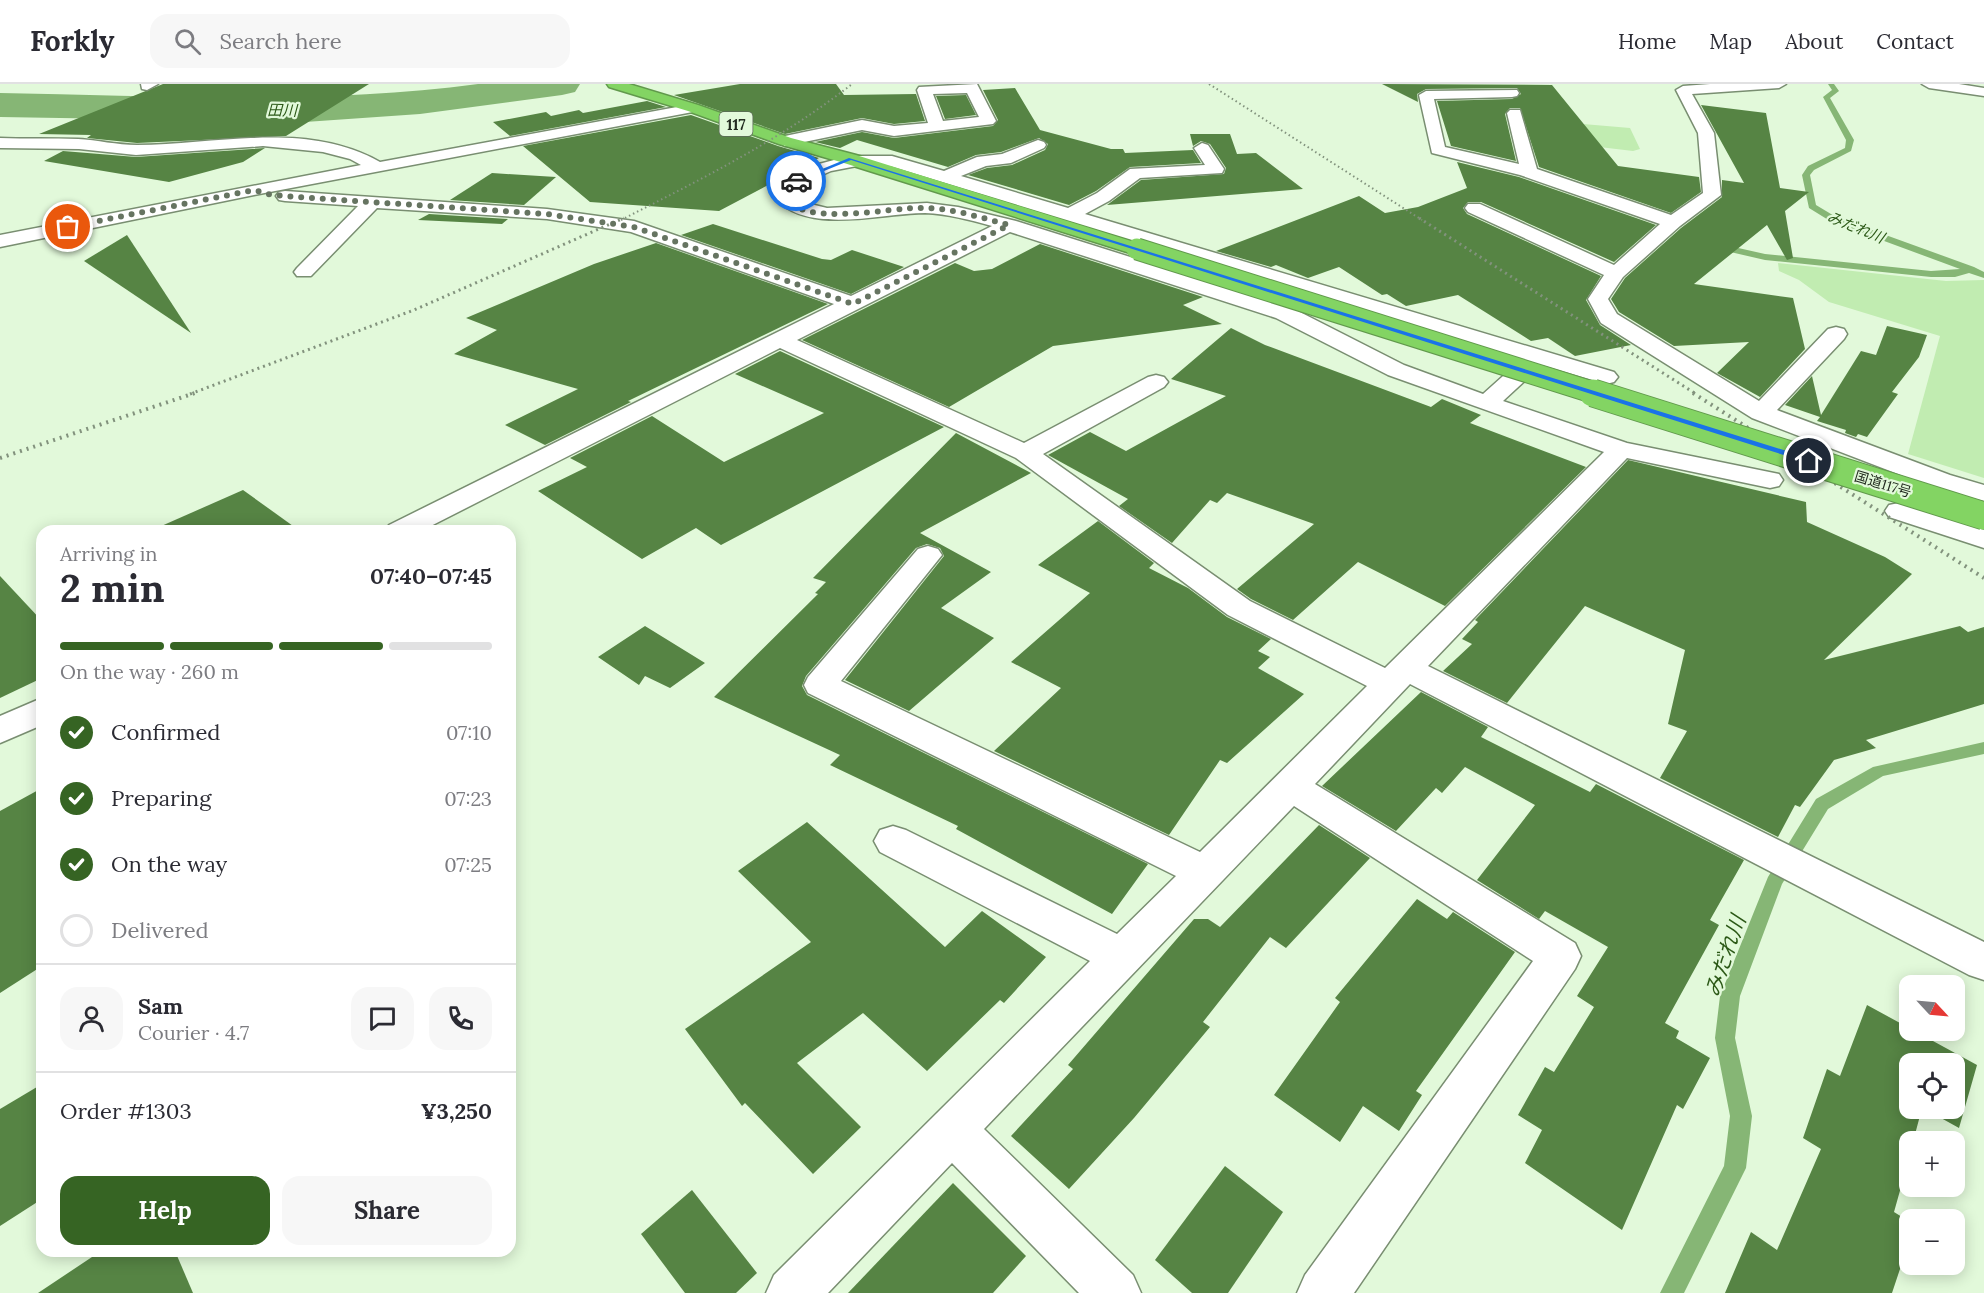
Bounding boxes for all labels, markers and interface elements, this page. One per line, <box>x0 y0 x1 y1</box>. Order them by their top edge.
search box <box>150 14 570 68</box>
text: Forkly <box>30 23 114 59</box>
icon: search <box>171 25 204 58</box>
text: Search here <box>219 27 342 55</box>
text: Home <box>1618 28 1676 55</box>
text: Map <box>1709 28 1752 55</box>
text: About <box>1785 28 1843 55</box>
text: Contact <box>1876 28 1954 55</box>
water label: 田川 <box>267 100 299 120</box>
road number: 117 <box>720 112 752 136</box>
courier <box>766 151 826 211</box>
icon: car <box>780 165 813 198</box>
pin <box>42 201 93 252</box>
water label: みだれ川 <box>1825 207 1889 248</box>
icon: bag <box>51 210 84 243</box>
pin <box>1783 435 1834 486</box>
icon: home <box>1792 444 1825 477</box>
street label: 国道117号 <box>1852 467 1914 501</box>
text: Arriving in <box>60 541 157 566</box>
text: 07:40–07:45 <box>370 562 492 590</box>
text: 2 min <box>60 563 165 613</box>
text: On the way · 260 m <box>60 659 239 684</box>
icon: check <box>60 716 93 749</box>
text: Confirmed <box>111 718 220 746</box>
text: 07:10 <box>446 720 492 745</box>
icon: check <box>60 782 93 815</box>
text: Preparing <box>111 784 211 812</box>
text: 07:23 <box>444 786 492 811</box>
icon: check <box>60 848 93 881</box>
text: On the way <box>111 850 227 878</box>
text: 07:25 <box>444 852 492 877</box>
water label: みだれ川 <box>1699 910 1752 1000</box>
text: Delivered <box>111 916 209 944</box>
north arrow <box>1899 975 1965 1041</box>
map controls <box>1899 975 1965 1275</box>
button: person <box>60 987 123 1050</box>
button: chat <box>351 987 414 1050</box>
button: phone <box>429 987 492 1050</box>
text: Sam <box>138 992 183 1020</box>
text: Courier · 4.7 <box>138 1020 249 1045</box>
button: locate <box>1899 1053 1965 1119</box>
text: Order #1303 <box>60 1097 192 1125</box>
text: ¥3,250 <box>421 1097 492 1125</box>
button: + <box>1899 1131 1965 1197</box>
button: Help <box>60 1176 270 1245</box>
button: Share <box>282 1176 492 1245</box>
button: − <box>1899 1209 1965 1275</box>

